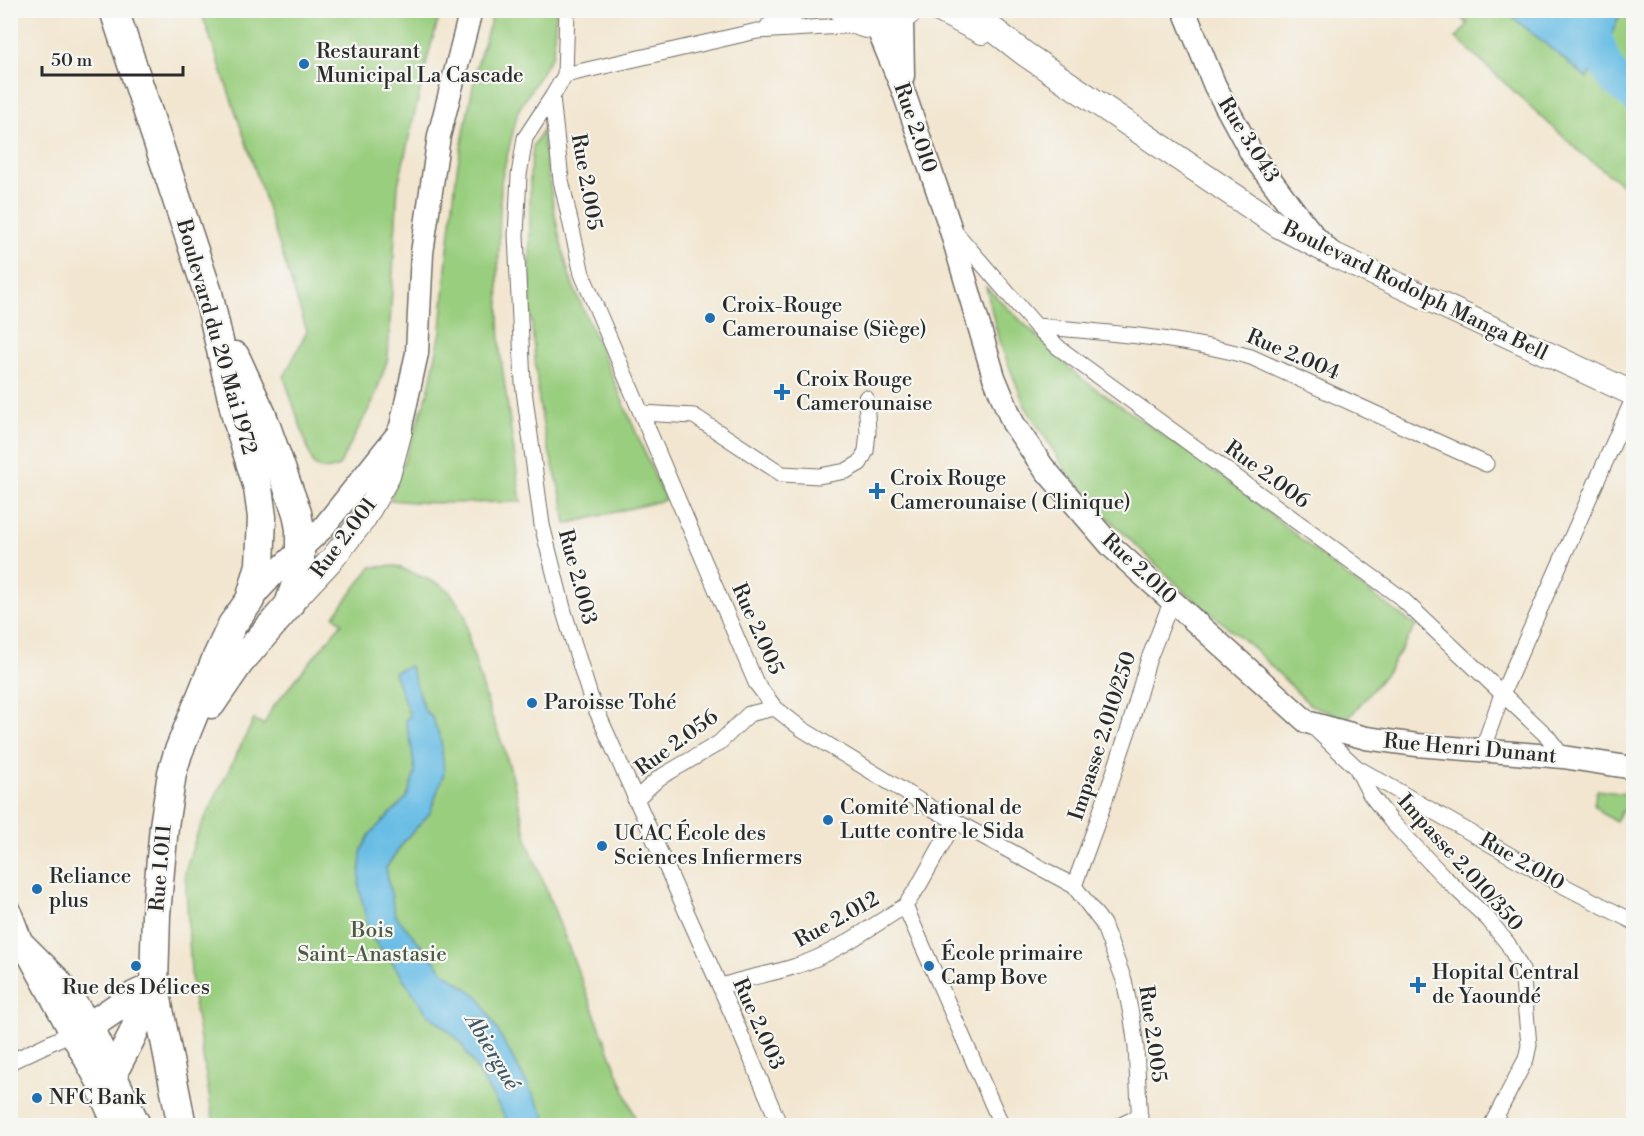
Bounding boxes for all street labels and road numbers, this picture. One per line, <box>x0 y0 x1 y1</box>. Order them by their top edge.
street label: Rue 2.010 <box>887 79 943 177</box>
street label: Rue 3.043 <box>1212 93 1284 187</box>
street label: Rue 2.005 <box>565 132 607 232</box>
street label: Boulevard du 20 Mai 1972 <box>170 215 262 458</box>
street label: Boulevard Rodolph Manga Bell <box>1277 215 1552 367</box>
street label: Rue 2.004 <box>1243 324 1343 386</box>
street label: Rue 2.006 <box>1219 435 1315 515</box>
street label: Rue 2.001 <box>305 492 383 584</box>
street label: Rue 2.003 <box>552 527 602 627</box>
street label: Rue 2.010 <box>1096 528 1182 610</box>
street label: Rue 2.005 <box>725 579 789 679</box>
street label: Impasse 2.010/250 <box>1063 648 1143 824</box>
street label: Rue 2.056 <box>630 704 724 782</box>
street label: Rue Henri Dunant <box>1382 728 1558 770</box>
street label: Impasse 2.010/350 <box>1392 789 1528 937</box>
street label: Rue 1.011 <box>144 823 178 913</box>
street label: Rue 2.010 <box>1475 827 1569 897</box>
street label: Rue 2.012 <box>790 886 884 954</box>
street label: Rue 2.003 <box>726 974 790 1074</box>
street label: Rue 2.005 <box>1132 984 1172 1084</box>

